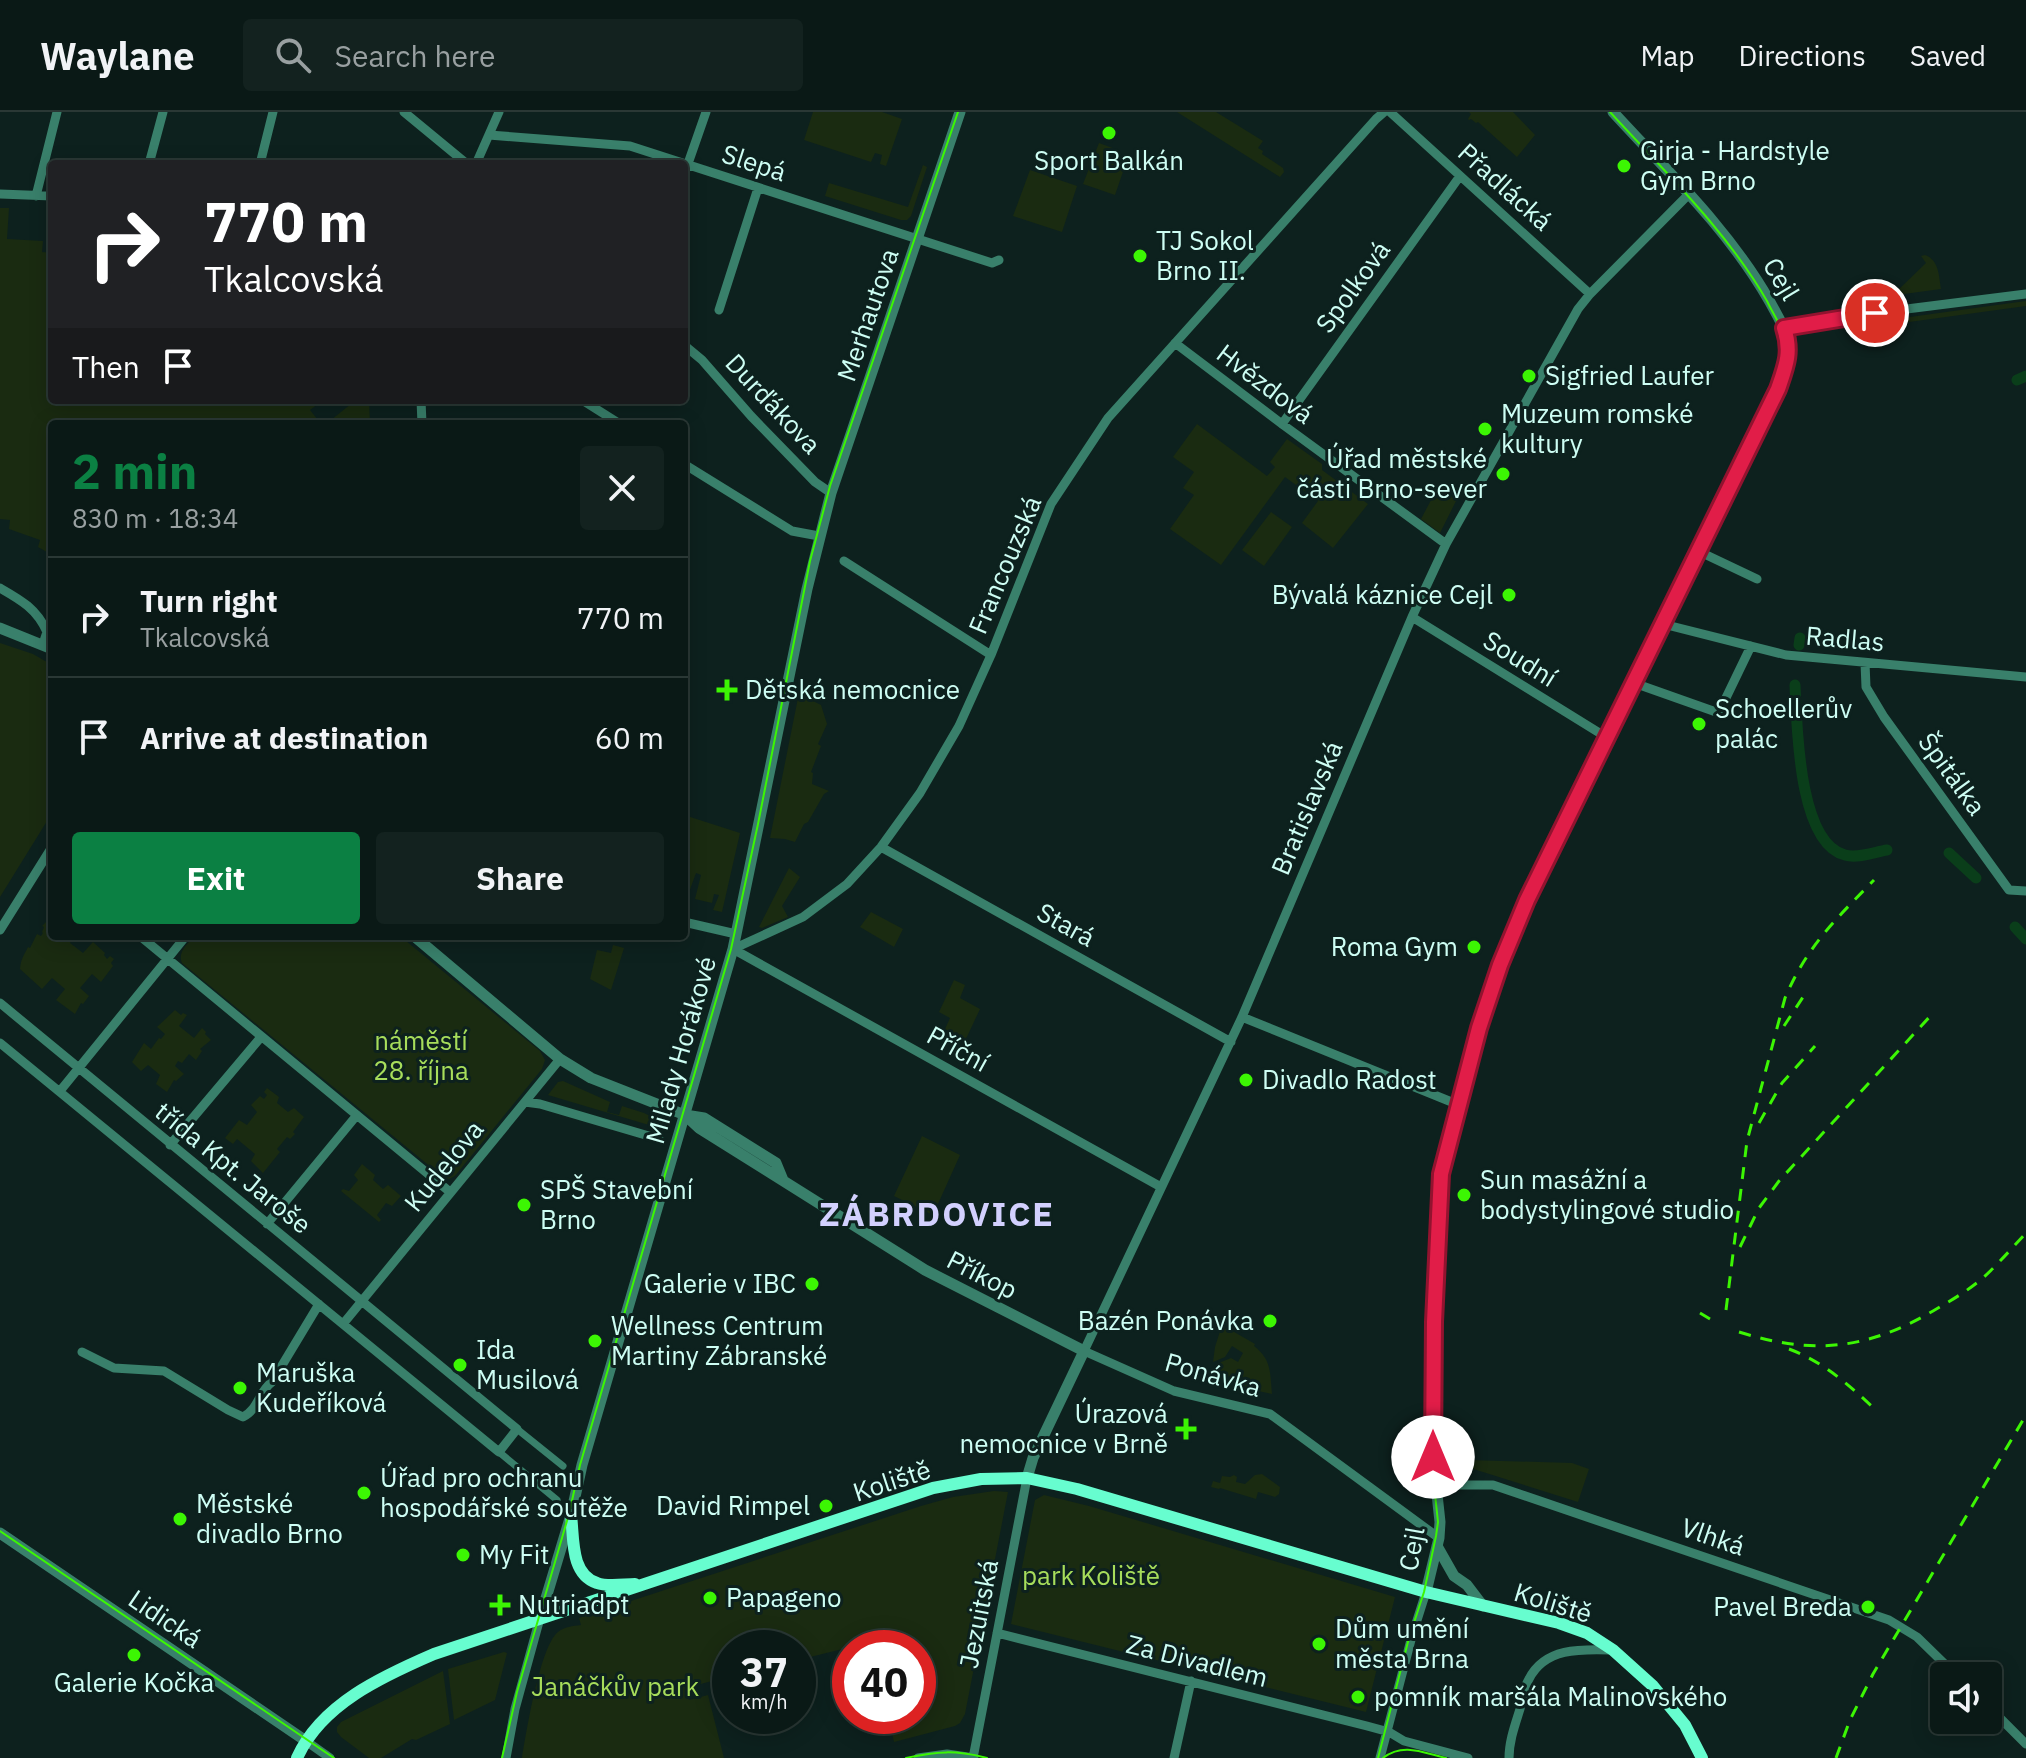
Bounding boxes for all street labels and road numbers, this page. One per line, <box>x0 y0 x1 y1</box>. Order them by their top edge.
street label: Přadlácká <box>1451 135 1560 238</box>
street label: Slepá <box>718 136 791 188</box>
street label: Spolková <box>1307 234 1397 339</box>
street label: Merhautova <box>828 244 906 386</box>
street label: Cejl <box>1756 251 1808 306</box>
street label: Hvězdová <box>1210 336 1321 431</box>
street label: Durďákova <box>719 346 829 461</box>
street label: Francouzská <box>960 490 1048 639</box>
street label: Radlas <box>1804 618 1886 658</box>
street label: Soudní <box>1477 622 1564 694</box>
street label: Špitálka <box>1911 725 1994 822</box>
street label: Bratislavská <box>1263 735 1350 880</box>
street label: Stará <box>1031 894 1102 954</box>
street label: Milady Horákové <box>637 952 723 1147</box>
street label: Příční <box>921 1017 996 1079</box>
street label: třída Kpt. Jaroše <box>148 1094 319 1241</box>
street label: Kudelova <box>396 1113 491 1218</box>
street label: Příkop <box>942 1242 1023 1306</box>
street label: Ponávka <box>1161 1344 1265 1404</box>
street label: Koliště <box>849 1452 935 1509</box>
street label: Vlhká <box>1677 1509 1750 1563</box>
street label: Cejl <box>1390 1524 1432 1573</box>
street label: Jezuitská <box>951 1556 1005 1671</box>
street label: Koliště <box>1510 1574 1596 1630</box>
street label: Lidická <box>122 1581 209 1655</box>
street label: Za Divadlem <box>1123 1626 1272 1694</box>

